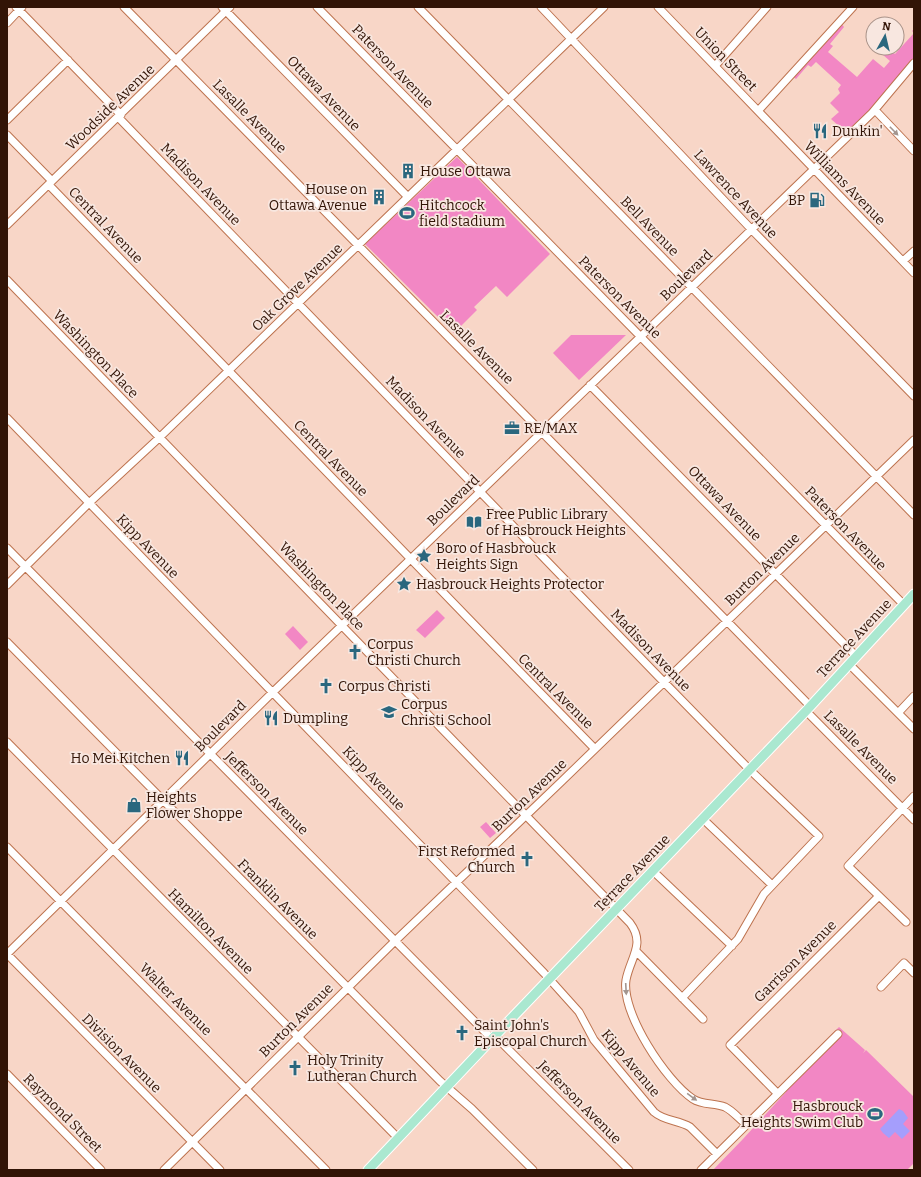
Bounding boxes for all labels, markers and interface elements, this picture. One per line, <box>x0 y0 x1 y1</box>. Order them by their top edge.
north arrow <box>865 16 905 56</box>
text: N <box>881 20 892 34</box>
street label: Paterson Avenue <box>348 21 437 112</box>
street label: Union Street <box>691 24 761 95</box>
street label: Ottawa Avenue <box>283 52 364 135</box>
street label: Woodside Avenue <box>63 61 158 154</box>
street label: Lasalle Avenue <box>209 76 290 157</box>
restaurant icon: Dunkin' <box>811 122 829 140</box>
place label: Dunkin' <box>832 123 883 140</box>
one-way arrow <box>889 126 899 136</box>
street label: Williams Avenue <box>800 138 889 229</box>
street label: Madison Avenue <box>157 140 244 229</box>
street label: Lawrence Avenue <box>690 147 781 242</box>
building icon: House Ottawa <box>399 162 417 180</box>
place label: House Ottawa <box>420 163 511 180</box>
place label: House on Ottawa Avenue <box>269 181 367 214</box>
street label: Central Avenue <box>65 184 146 267</box>
building icon: House on Ottawa Avenue <box>370 188 388 206</box>
fuel station icon: BP <box>808 191 826 209</box>
place label: BP <box>788 192 805 209</box>
street label: Bell Avenue <box>617 193 682 260</box>
place label: Hitchcock field stadium <box>419 197 505 230</box>
sports icon: Hitchcock field stadium <box>398 204 416 222</box>
street label: Oak Grove Avenue <box>249 240 346 335</box>
street label: Boulevard <box>657 246 716 304</box>
street label: Paterson Avenue <box>575 253 664 342</box>
street label: Washington Place <box>49 307 142 402</box>
street label: Lasalle Avenue <box>436 307 517 388</box>
street label: Madison Avenue <box>382 373 469 462</box>
street label: Central Avenue <box>290 417 371 500</box>
office icon: RE/MAX <box>503 419 521 437</box>
place label: RE/MAX <box>524 420 578 437</box>
street label: Ottawa Avenue <box>684 462 765 545</box>
street label: Boulevard <box>424 471 483 529</box>
street label: Paterson Avenue <box>801 483 890 574</box>
place label: Free Public Library of Hasbrouck Heights <box>486 506 626 539</box>
street label: Kipp Avenue <box>113 511 182 582</box>
library icon: Free Public Library of Hasbrouck Heights <box>465 513 483 531</box>
street label: Burton Avenue <box>721 529 803 609</box>
street label: Washington Place <box>275 539 368 634</box>
place label: Boro of Hasbrouck Heights Sign <box>436 540 556 573</box>
place icon: Boro of Hasbrouck Heights Sign <box>415 547 433 565</box>
place icon: Hasbrouck Heights Protector <box>395 575 413 593</box>
place label: Hasbrouck Heights Protector <box>416 576 604 593</box>
street label: Terrace Avenue <box>814 596 895 681</box>
street label: Madison Avenue <box>607 606 694 695</box>
place label: Corpus Christi Church <box>367 636 461 669</box>
church icon: Corpus Christi Church <box>346 643 364 661</box>
street label: Central Avenue <box>514 650 597 733</box>
church icon: Corpus Christi <box>317 677 335 695</box>
place label: Corpus Christi <box>338 678 431 695</box>
place label: Corpus Christi School <box>401 696 491 729</box>
street label: Boulevard <box>191 697 250 756</box>
school or university icon: Corpus Christi School <box>380 703 398 721</box>
street label: Lasalle Avenue <box>820 707 901 788</box>
restaurant icon: Dumpling <box>262 709 280 727</box>
place label: Dumpling <box>283 710 348 727</box>
street label: Kipp Avenue <box>339 743 408 814</box>
street label: Jefferson Avenue <box>221 747 312 839</box>
restaurant icon: Ho Mei Kitchen <box>173 749 191 767</box>
place label: Ho Mei Kitchen <box>70 750 170 767</box>
street label: Burton Avenue <box>488 755 570 835</box>
place label: Heights Flower Shoppe <box>146 789 243 822</box>
shop icon: Heights Flower Shoppe <box>125 796 143 814</box>
street label: Terrace Avenue <box>591 831 674 916</box>
place label: First Reformed Church <box>418 843 515 876</box>
church icon: First Reformed Church <box>518 850 536 868</box>
street label: Franklin Avenue <box>234 856 321 943</box>
street label: Hamilton Avenue <box>164 885 257 978</box>
street label: Garrison Avenue <box>751 917 840 1006</box>
street label: Walter Avenue <box>136 960 215 1039</box>
street label: Burton Avenue <box>256 980 337 1061</box>
one-way arrow <box>623 983 630 995</box>
street label: Division Avenue <box>79 1010 165 1096</box>
place label: Saint John's Episcopal Church <box>474 1017 587 1050</box>
church icon: Saint John's Episcopal Church <box>453 1024 471 1042</box>
street label: Kipp Avenue <box>598 1026 664 1100</box>
place label: Holy Trinity Lutheran Church <box>307 1052 417 1085</box>
street label: Jefferson Avenue <box>534 1056 625 1148</box>
church icon: Holy Trinity Lutheran Church <box>286 1059 304 1077</box>
street label: Raymond Street <box>20 1070 106 1156</box>
one-way arrow <box>687 1093 698 1101</box>
place label: Hasbrouck Heights Swim Club <box>741 1098 863 1131</box>
sports icon: Hasbrouck Heights Swim Club <box>866 1105 884 1123</box>

